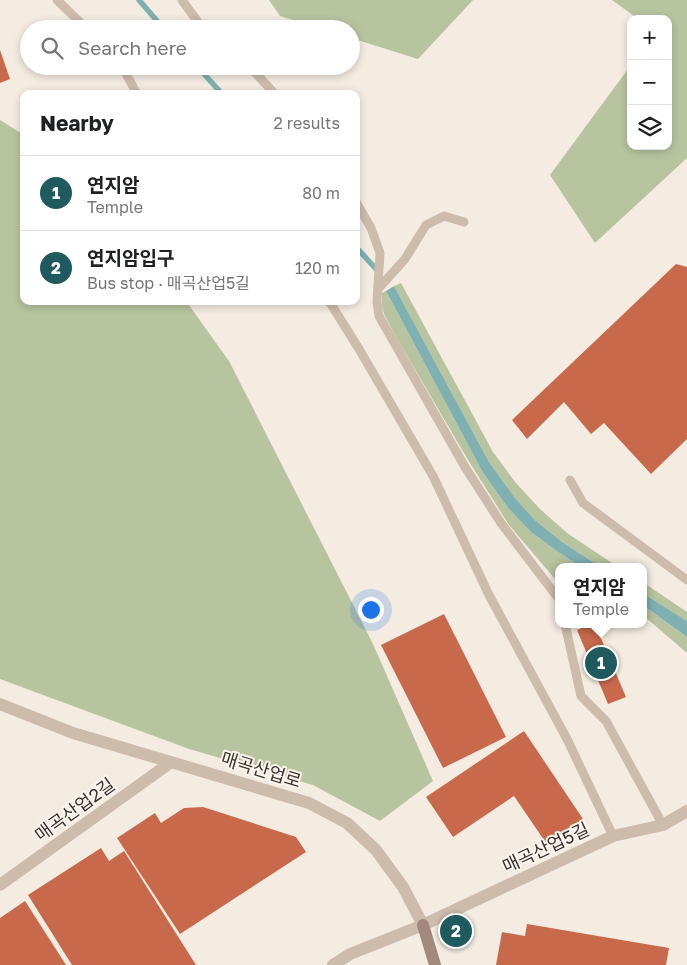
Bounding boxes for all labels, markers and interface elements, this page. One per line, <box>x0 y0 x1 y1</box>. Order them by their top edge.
map controls <box>627 15 672 150</box>
button: + <box>627 15 672 60</box>
search box <box>20 20 360 75</box>
icon: search <box>38 34 66 62</box>
text: Search here <box>78 36 187 59</box>
button: − <box>627 60 672 105</box>
button: layers <box>627 105 672 150</box>
text: Nearby <box>40 110 114 136</box>
text: 2 results <box>274 113 340 133</box>
text: 연지암 <box>87 173 139 196</box>
text: 1 <box>52 183 60 203</box>
text: 80 m <box>302 183 340 203</box>
text: Temple <box>87 197 143 217</box>
text: 연지암입구 <box>87 246 174 269</box>
text: 2 <box>51 258 61 278</box>
text: 120 m <box>295 258 340 278</box>
text: Bus stop · 매곡산업5길 <box>87 273 250 293</box>
popup <box>555 563 647 628</box>
text: 연지암 <box>573 575 625 598</box>
your location <box>358 597 384 623</box>
text: Temple <box>573 599 629 619</box>
pin: 1 <box>585 644 617 682</box>
street label: 매곡산업로 <box>218 746 304 792</box>
street label: 매곡산업2길 <box>30 773 119 845</box>
street label: 매곡산업5길 <box>499 817 592 877</box>
pin: 2 <box>440 912 472 950</box>

